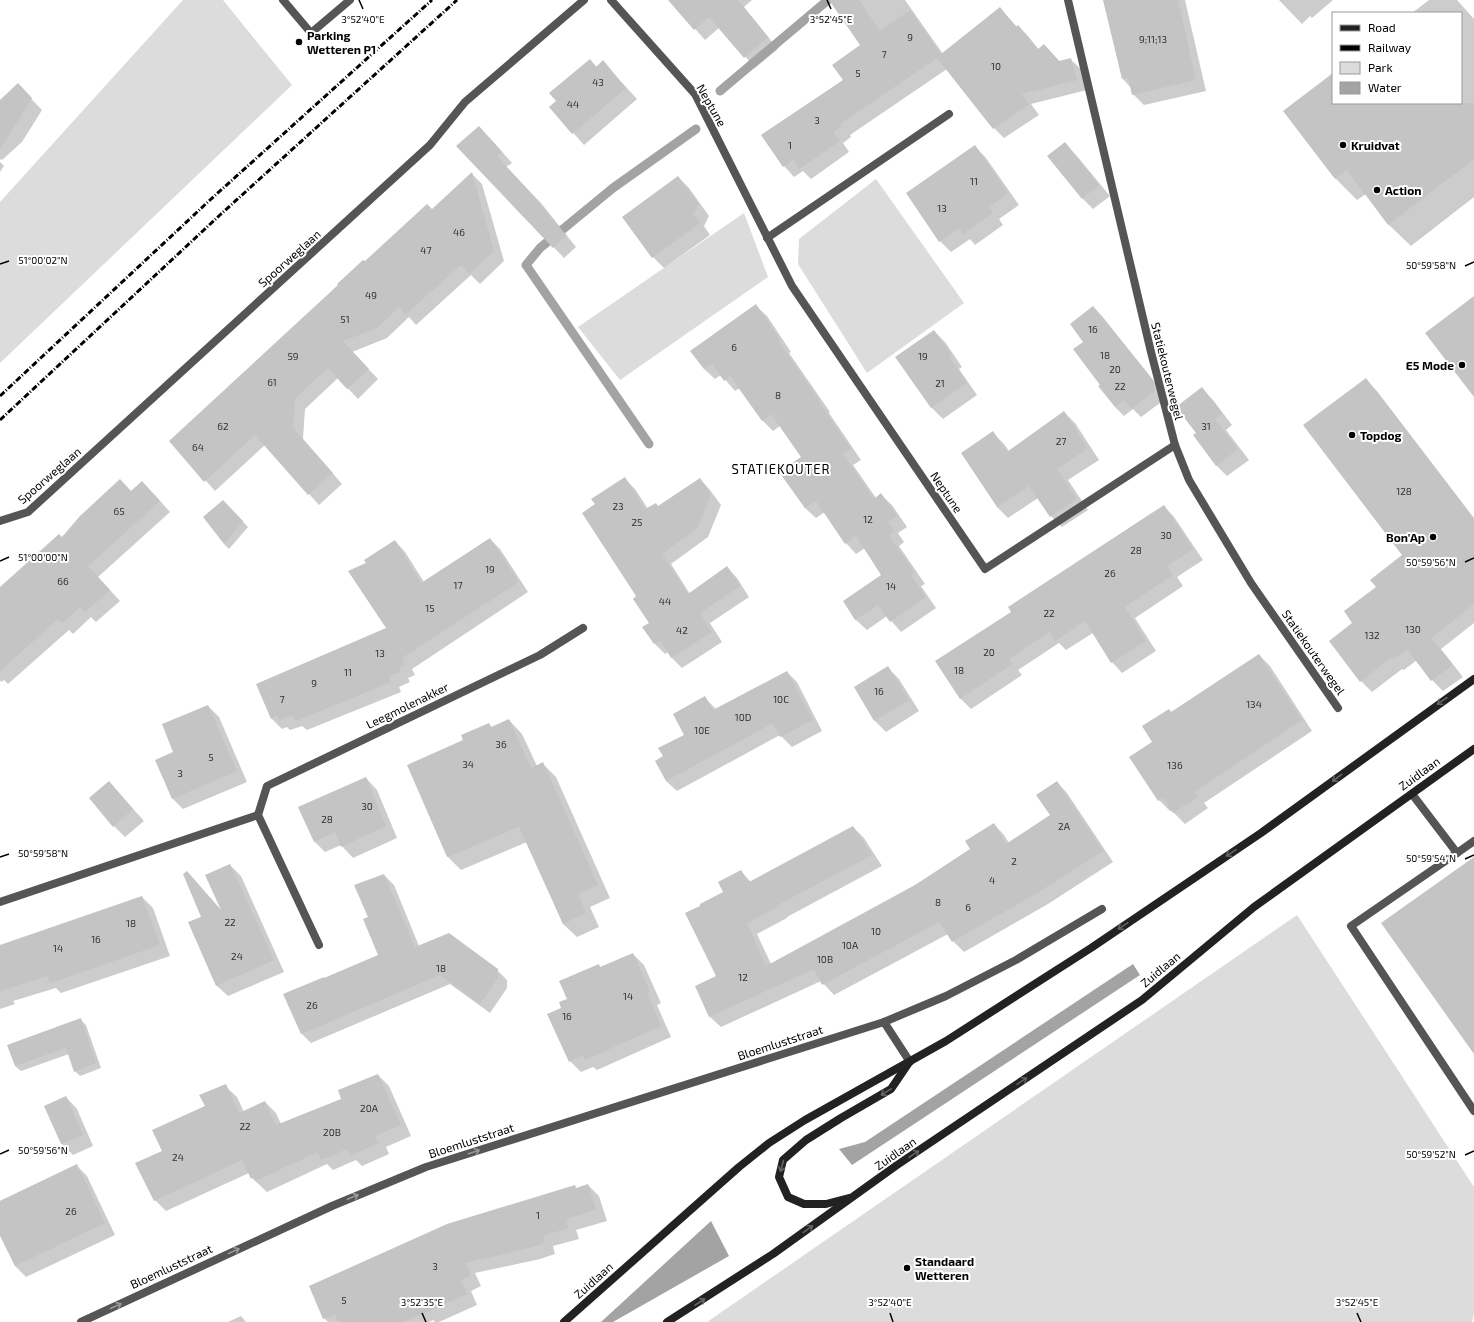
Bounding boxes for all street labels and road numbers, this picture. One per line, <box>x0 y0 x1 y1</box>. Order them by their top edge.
street label: Neptune <box>694 81 730 129</box>
street label: Spoorweglaan <box>255 226 323 290</box>
street label: Statiekouterwegel <box>1149 321 1187 422</box>
street label: Spoorweglaan <box>15 444 83 506</box>
street label: Neptune <box>928 469 966 515</box>
street label: Statiekouterwegel <box>1280 607 1349 697</box>
street label: Leegmolenakker <box>364 679 451 731</box>
street label: Zuidlaan <box>1396 753 1442 793</box>
street label: Zuidlaan <box>1137 948 1183 990</box>
street label: Bloemluststraat <box>735 1021 825 1062</box>
street label: Bloemluststraat <box>426 1119 516 1160</box>
street label: Zuidlaan <box>872 1134 918 1172</box>
street label: Bloemluststraat <box>128 1241 215 1291</box>
street label: Zuidlaan <box>571 1259 615 1301</box>

